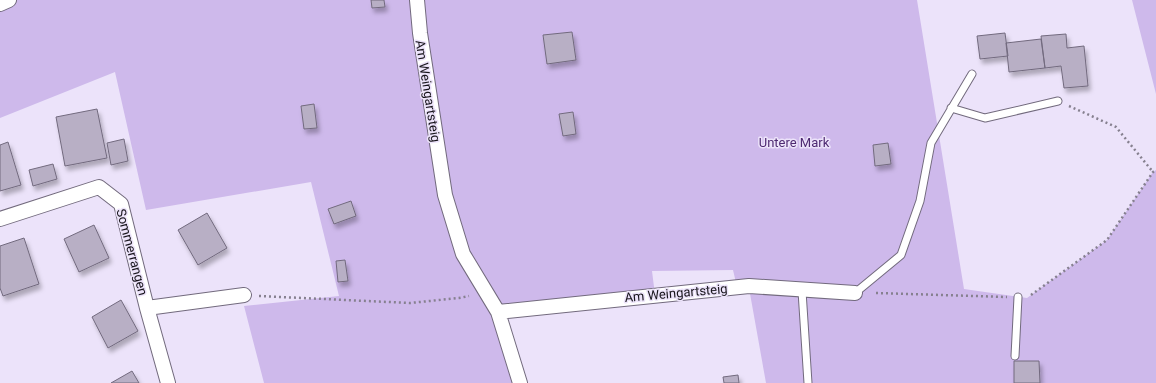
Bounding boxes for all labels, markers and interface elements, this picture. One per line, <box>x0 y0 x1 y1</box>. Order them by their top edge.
street label: Am Weingartsteig <box>413 39 443 143</box>
park label: Untere Mark <box>759 135 830 150</box>
street label: Sommerrangen <box>113 207 151 297</box>
street label: Am Weingartsteig <box>624 281 728 305</box>

